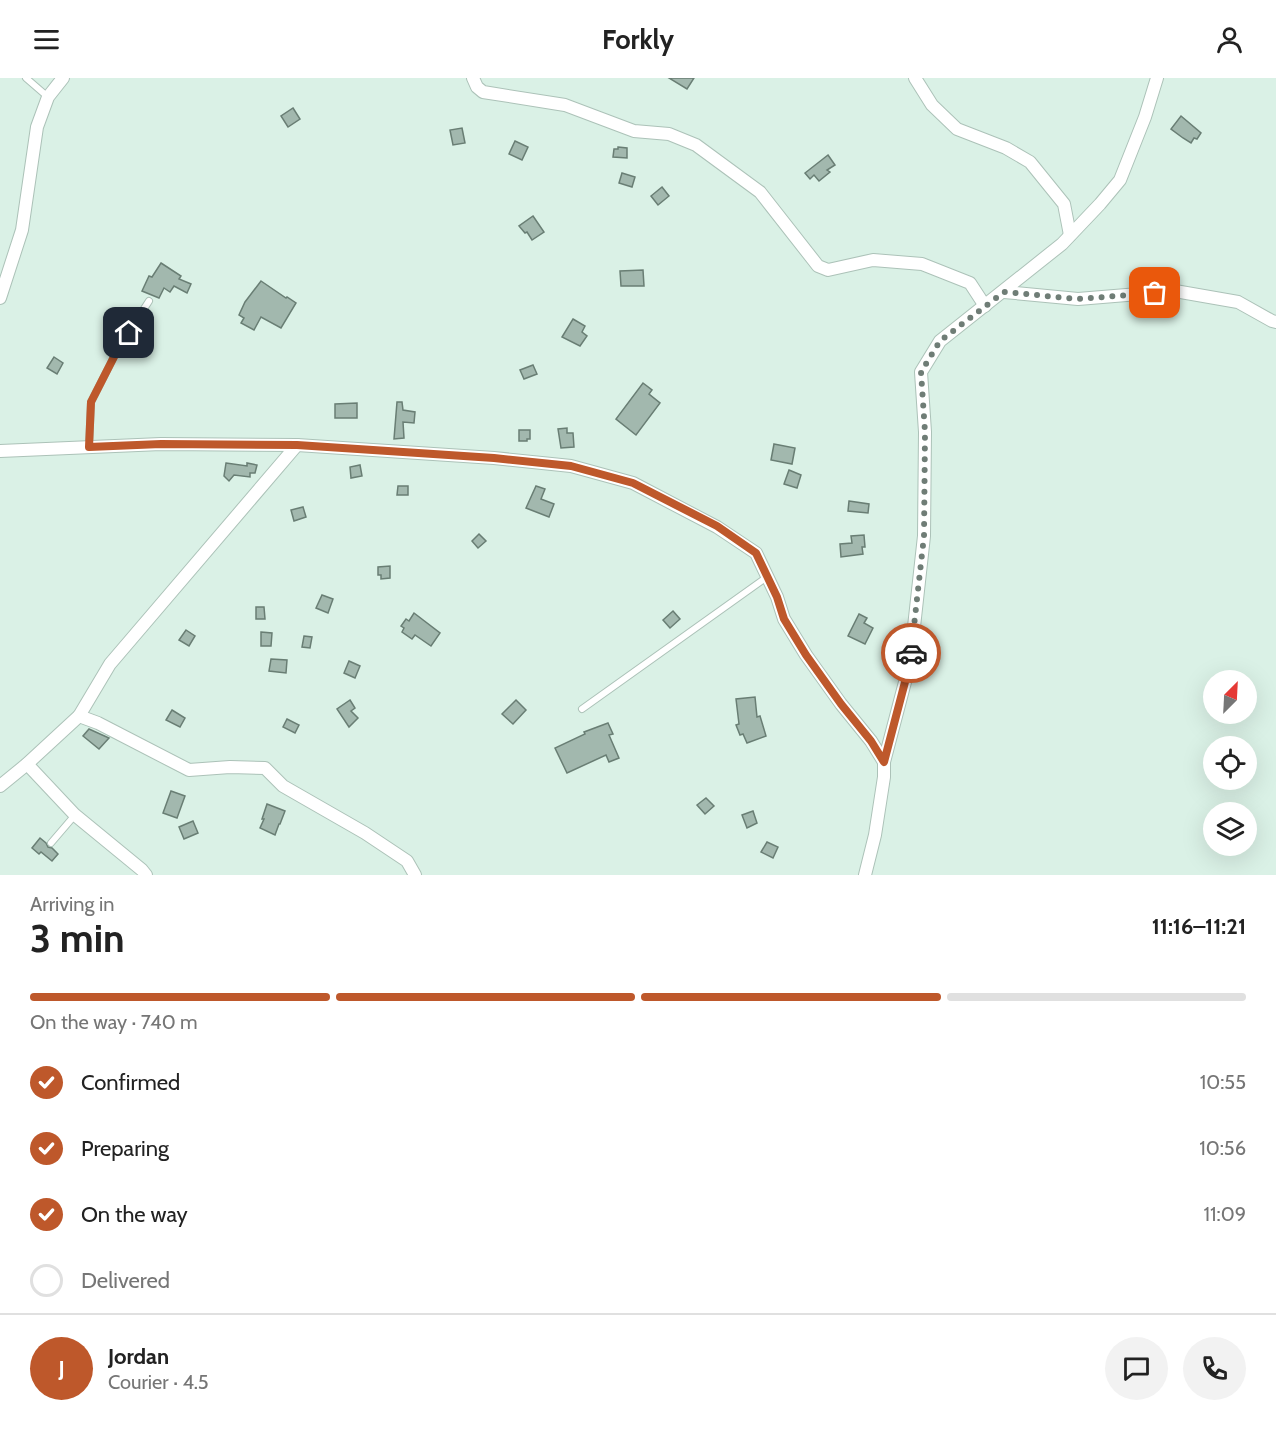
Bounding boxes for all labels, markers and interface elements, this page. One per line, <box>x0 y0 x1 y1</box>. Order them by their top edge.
icon: menu <box>30 23 63 56</box>
text: Forkly <box>602 23 674 56</box>
icon: person <box>1213 23 1246 56</box>
pin <box>1129 267 1180 318</box>
icon: bag <box>1138 276 1171 309</box>
pin <box>103 307 154 358</box>
icon: home <box>112 316 145 349</box>
courier <box>881 623 941 683</box>
icon: car <box>895 637 928 670</box>
north arrow <box>1203 670 1257 724</box>
map controls <box>1203 670 1257 856</box>
button: locate <box>1203 736 1257 790</box>
button: layers <box>1203 802 1257 856</box>
text: Arriving in <box>30 892 114 916</box>
text: 11:16–11:21 <box>1152 913 1246 940</box>
text: 3 min <box>30 914 125 962</box>
text: On the way · 740 m <box>30 1010 198 1034</box>
icon: check <box>30 1066 63 1099</box>
text: Confirmed <box>81 1069 180 1096</box>
text: 10:55 <box>1200 1070 1246 1094</box>
icon: check <box>30 1132 63 1165</box>
text: Preparing <box>81 1135 169 1162</box>
text: 10:56 <box>1199 1136 1246 1160</box>
icon: check <box>30 1198 63 1231</box>
text: On the way <box>81 1201 188 1228</box>
text: 11:09 <box>1203 1202 1246 1226</box>
text: Delivered <box>81 1267 170 1294</box>
button: chat <box>1105 1337 1168 1400</box>
button: phone <box>1183 1337 1246 1400</box>
text: Jordan <box>108 1343 169 1370</box>
text: J <box>58 1355 65 1382</box>
text: Courier · 4.5 <box>108 1370 209 1394</box>

